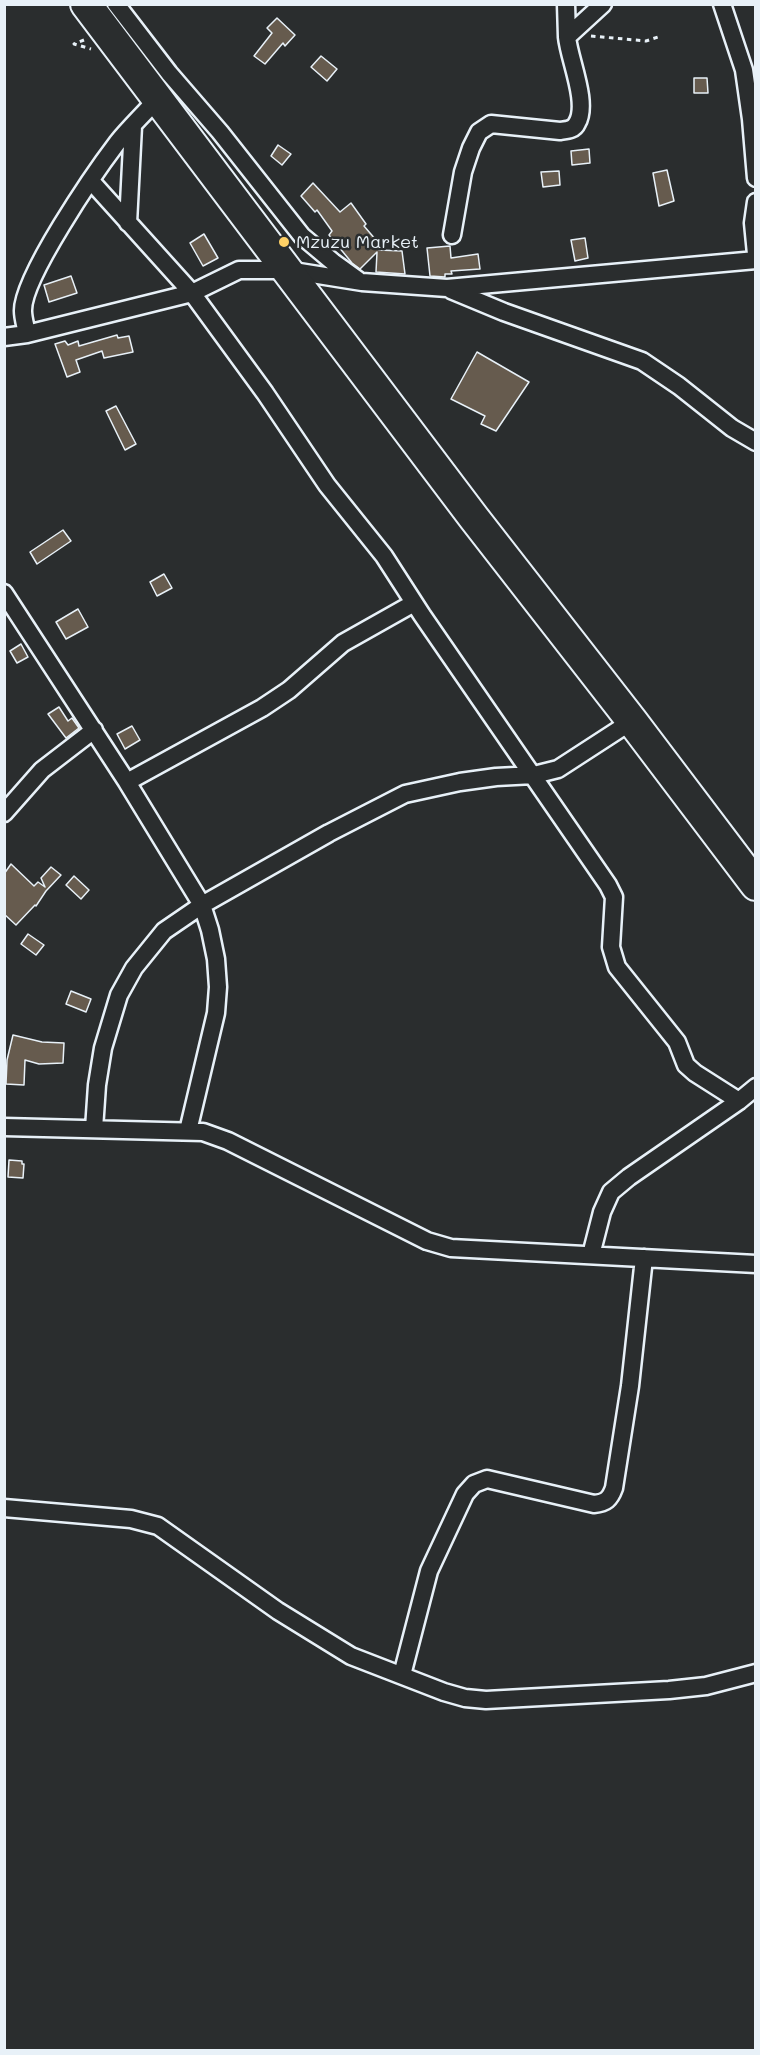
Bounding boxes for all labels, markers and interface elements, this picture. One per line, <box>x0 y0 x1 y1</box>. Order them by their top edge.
place label: Mzuzu Market <box>296 231 419 253</box>
marker: Mzuzu Market <box>277 235 291 249</box>

